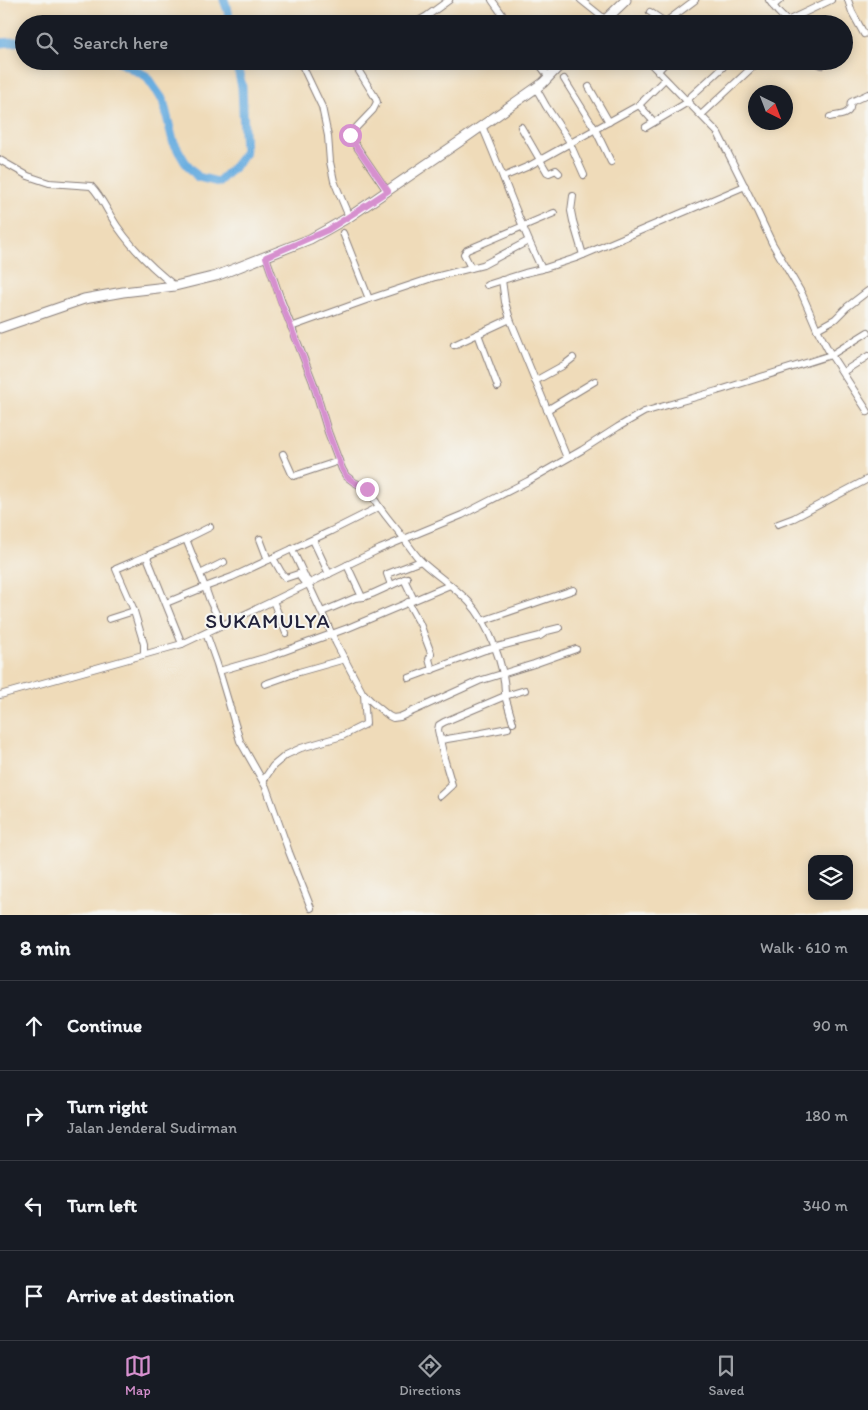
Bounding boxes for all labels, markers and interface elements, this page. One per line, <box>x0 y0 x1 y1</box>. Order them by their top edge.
search box <box>15 15 853 70</box>
icon: search <box>33 29 61 57</box>
text: Search here <box>73 31 168 54</box>
north arrow <box>748 85 793 130</box>
route start <box>339 124 362 147</box>
route end <box>356 478 379 501</box>
district label: SUKAMULYA <box>205 608 331 633</box>
map controls <box>808 855 853 900</box>
button: layers <box>808 855 853 900</box>
text: 8 min <box>20 935 70 960</box>
text: Walk · 610 m <box>760 938 848 957</box>
icon: ahead <box>20 1012 48 1040</box>
text: Continue <box>67 1014 142 1037</box>
text: 90 m <box>813 1016 848 1035</box>
text: Turn right <box>67 1095 148 1118</box>
icon: right <box>20 1102 48 1130</box>
text: 180 m <box>805 1106 848 1125</box>
text: Jalan Jenderal Sudirman <box>67 1118 237 1137</box>
icon: left <box>20 1192 48 1220</box>
text: Turn left <box>67 1194 137 1217</box>
text: 340 m <box>803 1196 848 1215</box>
icon: arrive <box>20 1282 48 1310</box>
text: Arrive at destination <box>67 1284 234 1307</box>
tab: Map <box>124 1352 152 1399</box>
tab: Directions <box>399 1352 461 1399</box>
tab: Saved <box>708 1352 744 1399</box>

